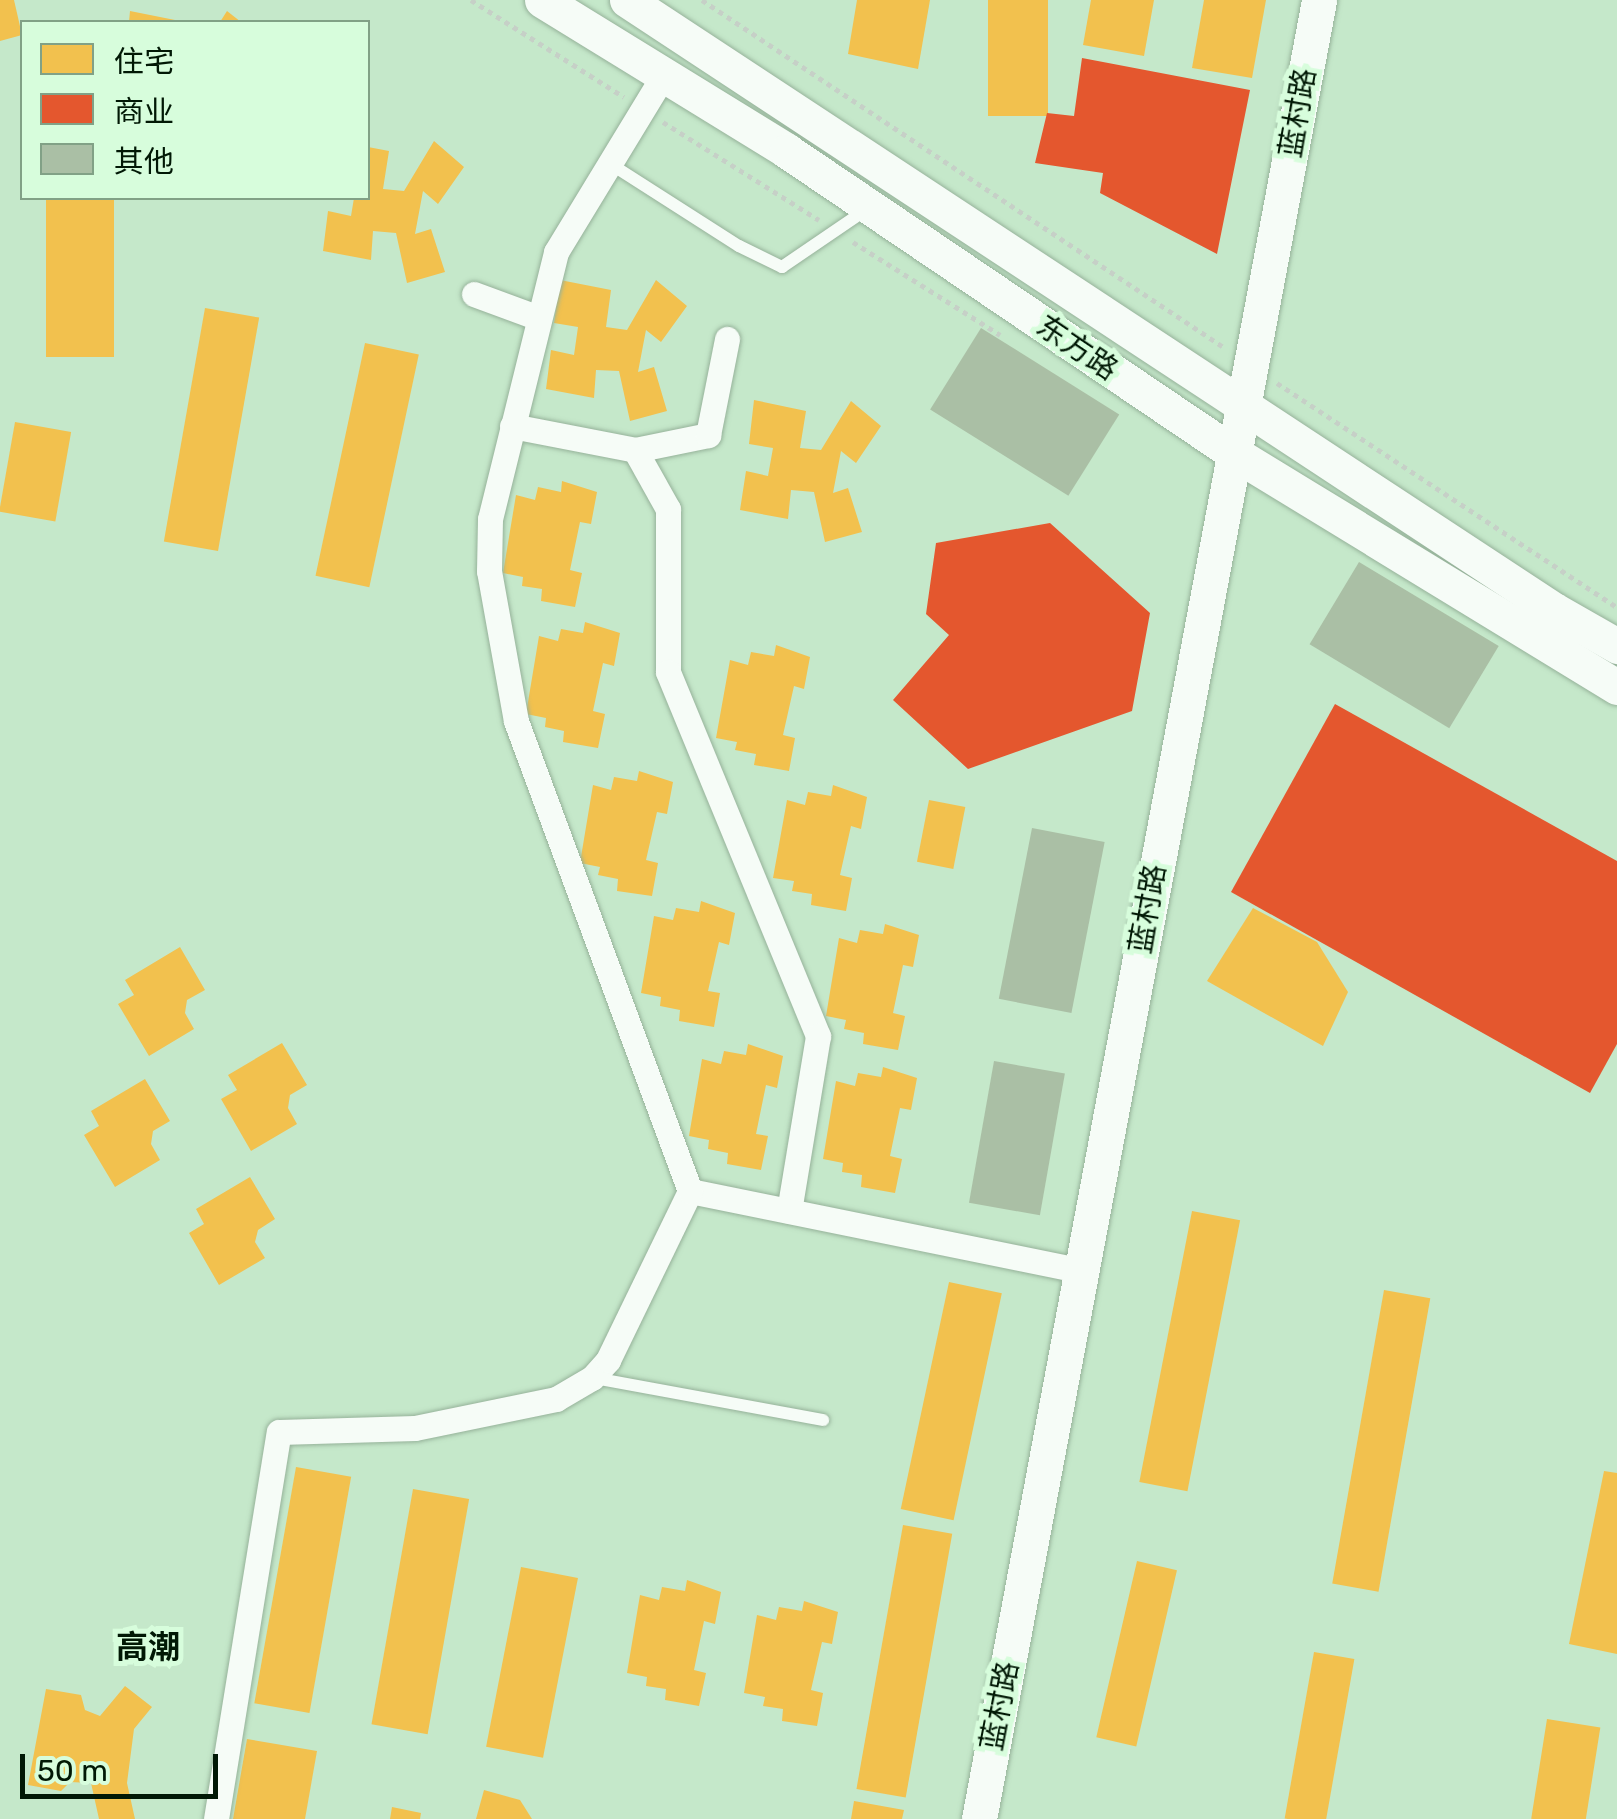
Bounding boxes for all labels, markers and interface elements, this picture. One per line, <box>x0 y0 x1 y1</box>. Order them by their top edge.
legend <box>20 20 370 200</box>
text: 住宅 <box>114 44 174 80</box>
street label: 蓝村路 <box>1272 66 1324 160</box>
text: 商业 <box>114 94 174 130</box>
text: 其他 <box>114 144 174 180</box>
street label: 东方路 <box>1030 308 1124 388</box>
street label: 蓝村路 <box>1122 862 1174 956</box>
district label: 高潮 <box>116 1628 180 1666</box>
street label: 蓝村路 <box>974 1658 1026 1754</box>
scale bar <box>25 1734 222 1796</box>
text: 50 m <box>37 1753 108 1789</box>

